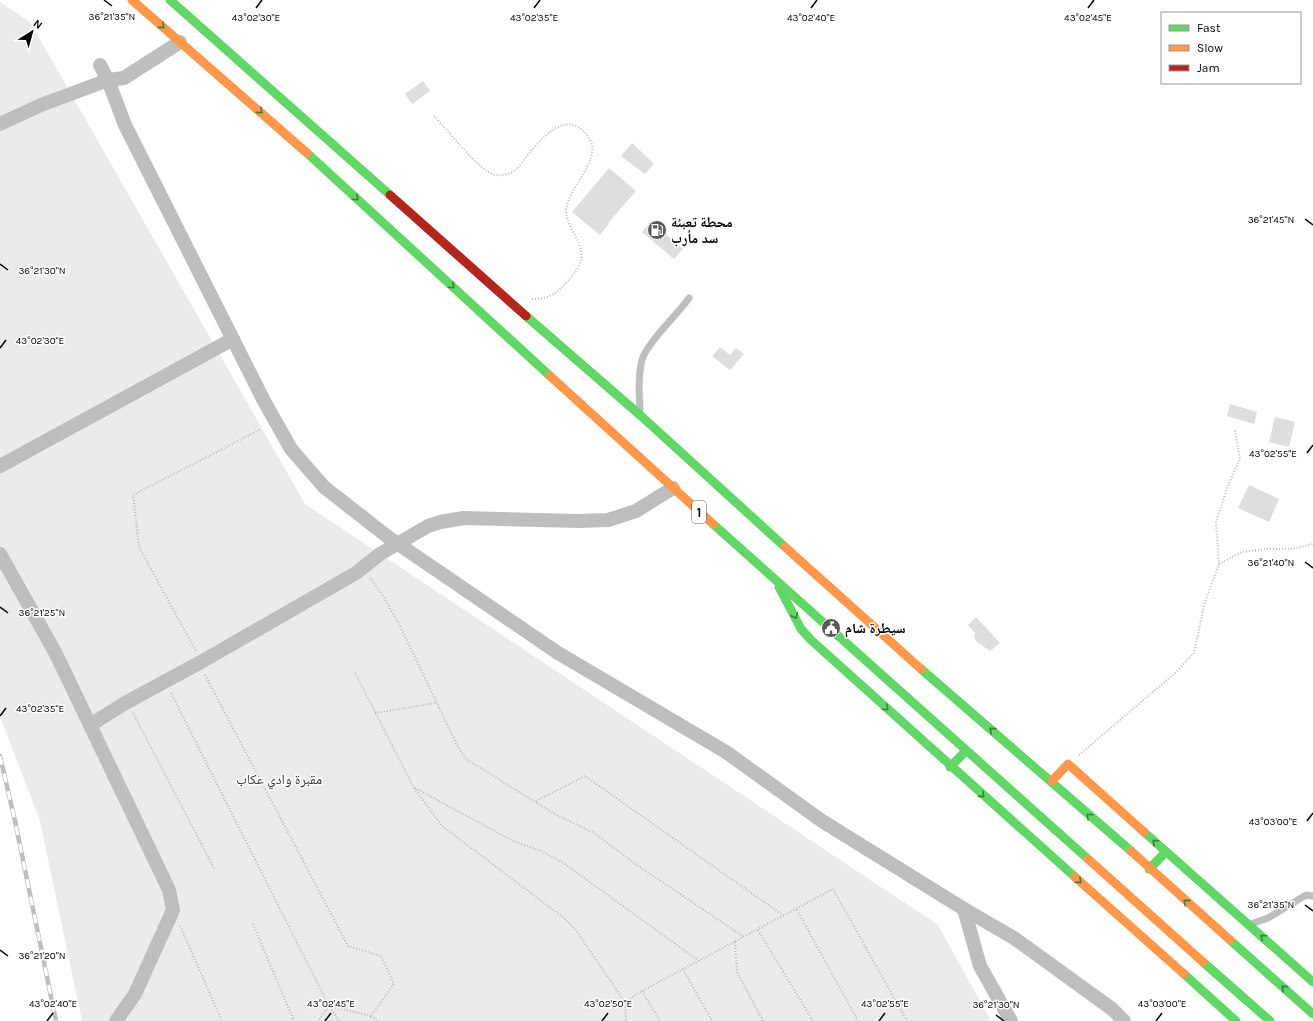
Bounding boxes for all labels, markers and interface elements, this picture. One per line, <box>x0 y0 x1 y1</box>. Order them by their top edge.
text: 36°21'35"N <box>89 11 135 23</box>
north arrow <box>12 12 52 52</box>
text: 43°02'30"E <box>232 12 280 24</box>
text: 43°02'35"E <box>510 12 558 24</box>
text: 43°02'40"E <box>787 12 835 24</box>
text: 43°02'45"E <box>1064 12 1112 24</box>
legend <box>1161 12 1301 84</box>
text: N <box>31 17 45 32</box>
one-way arrow <box>157 21 164 28</box>
text: Fast <box>1197 21 1221 35</box>
text: Slow <box>1197 41 1223 55</box>
text: Jam <box>1197 61 1220 75</box>
one-way arrow <box>255 106 262 113</box>
one-way arrow <box>351 193 359 201</box>
place label: محطة تعبئة سد مأرب <box>671 214 733 247</box>
text: 36°21'45"N <box>1248 214 1294 226</box>
fuel station icon: محطة تعبئة سد مأرب <box>646 219 668 241</box>
text: 36°21'30"N <box>18 265 66 277</box>
one-way arrow <box>447 281 455 289</box>
text: 43°02'30"E <box>16 335 64 347</box>
text: 43°02'55"E <box>1249 448 1297 460</box>
road number: 1 <box>692 501 706 523</box>
text: 36°21'40"N <box>1248 557 1294 569</box>
text: 36°21'25"N <box>19 607 65 619</box>
one-way arrow <box>790 612 798 620</box>
public building icon: سيطرة شام <box>820 617 842 639</box>
place label: سيطرة شام <box>845 620 906 638</box>
text: 43°02'35"E <box>16 703 64 715</box>
one-way arrow <box>881 703 888 710</box>
one-way arrow <box>989 727 996 734</box>
park label: مقبرة وادي عكاب <box>236 771 322 790</box>
one-way arrow <box>977 790 985 798</box>
one-way arrow <box>1086 813 1094 821</box>
text: 43°03'00"E <box>1249 816 1297 828</box>
one-way arrow <box>1152 839 1160 847</box>
one-way arrow <box>1074 877 1082 884</box>
text: 36°21'35"N <box>1248 899 1294 911</box>
one-way arrow <box>1184 900 1191 907</box>
one-way arrow <box>1260 935 1268 942</box>
text: 36°21'20"N <box>18 950 66 962</box>
one-way arrow <box>1281 986 1289 993</box>
text: 43°02'40"E <box>29 998 77 1010</box>
text: 43°02'45"E <box>307 998 355 1010</box>
text: 43°02'50"E <box>584 998 632 1010</box>
text: 43°02'55"E <box>861 998 909 1010</box>
text: 43°03'00"E <box>1138 998 1186 1010</box>
text: 36°21'30"N <box>972 999 1020 1011</box>

